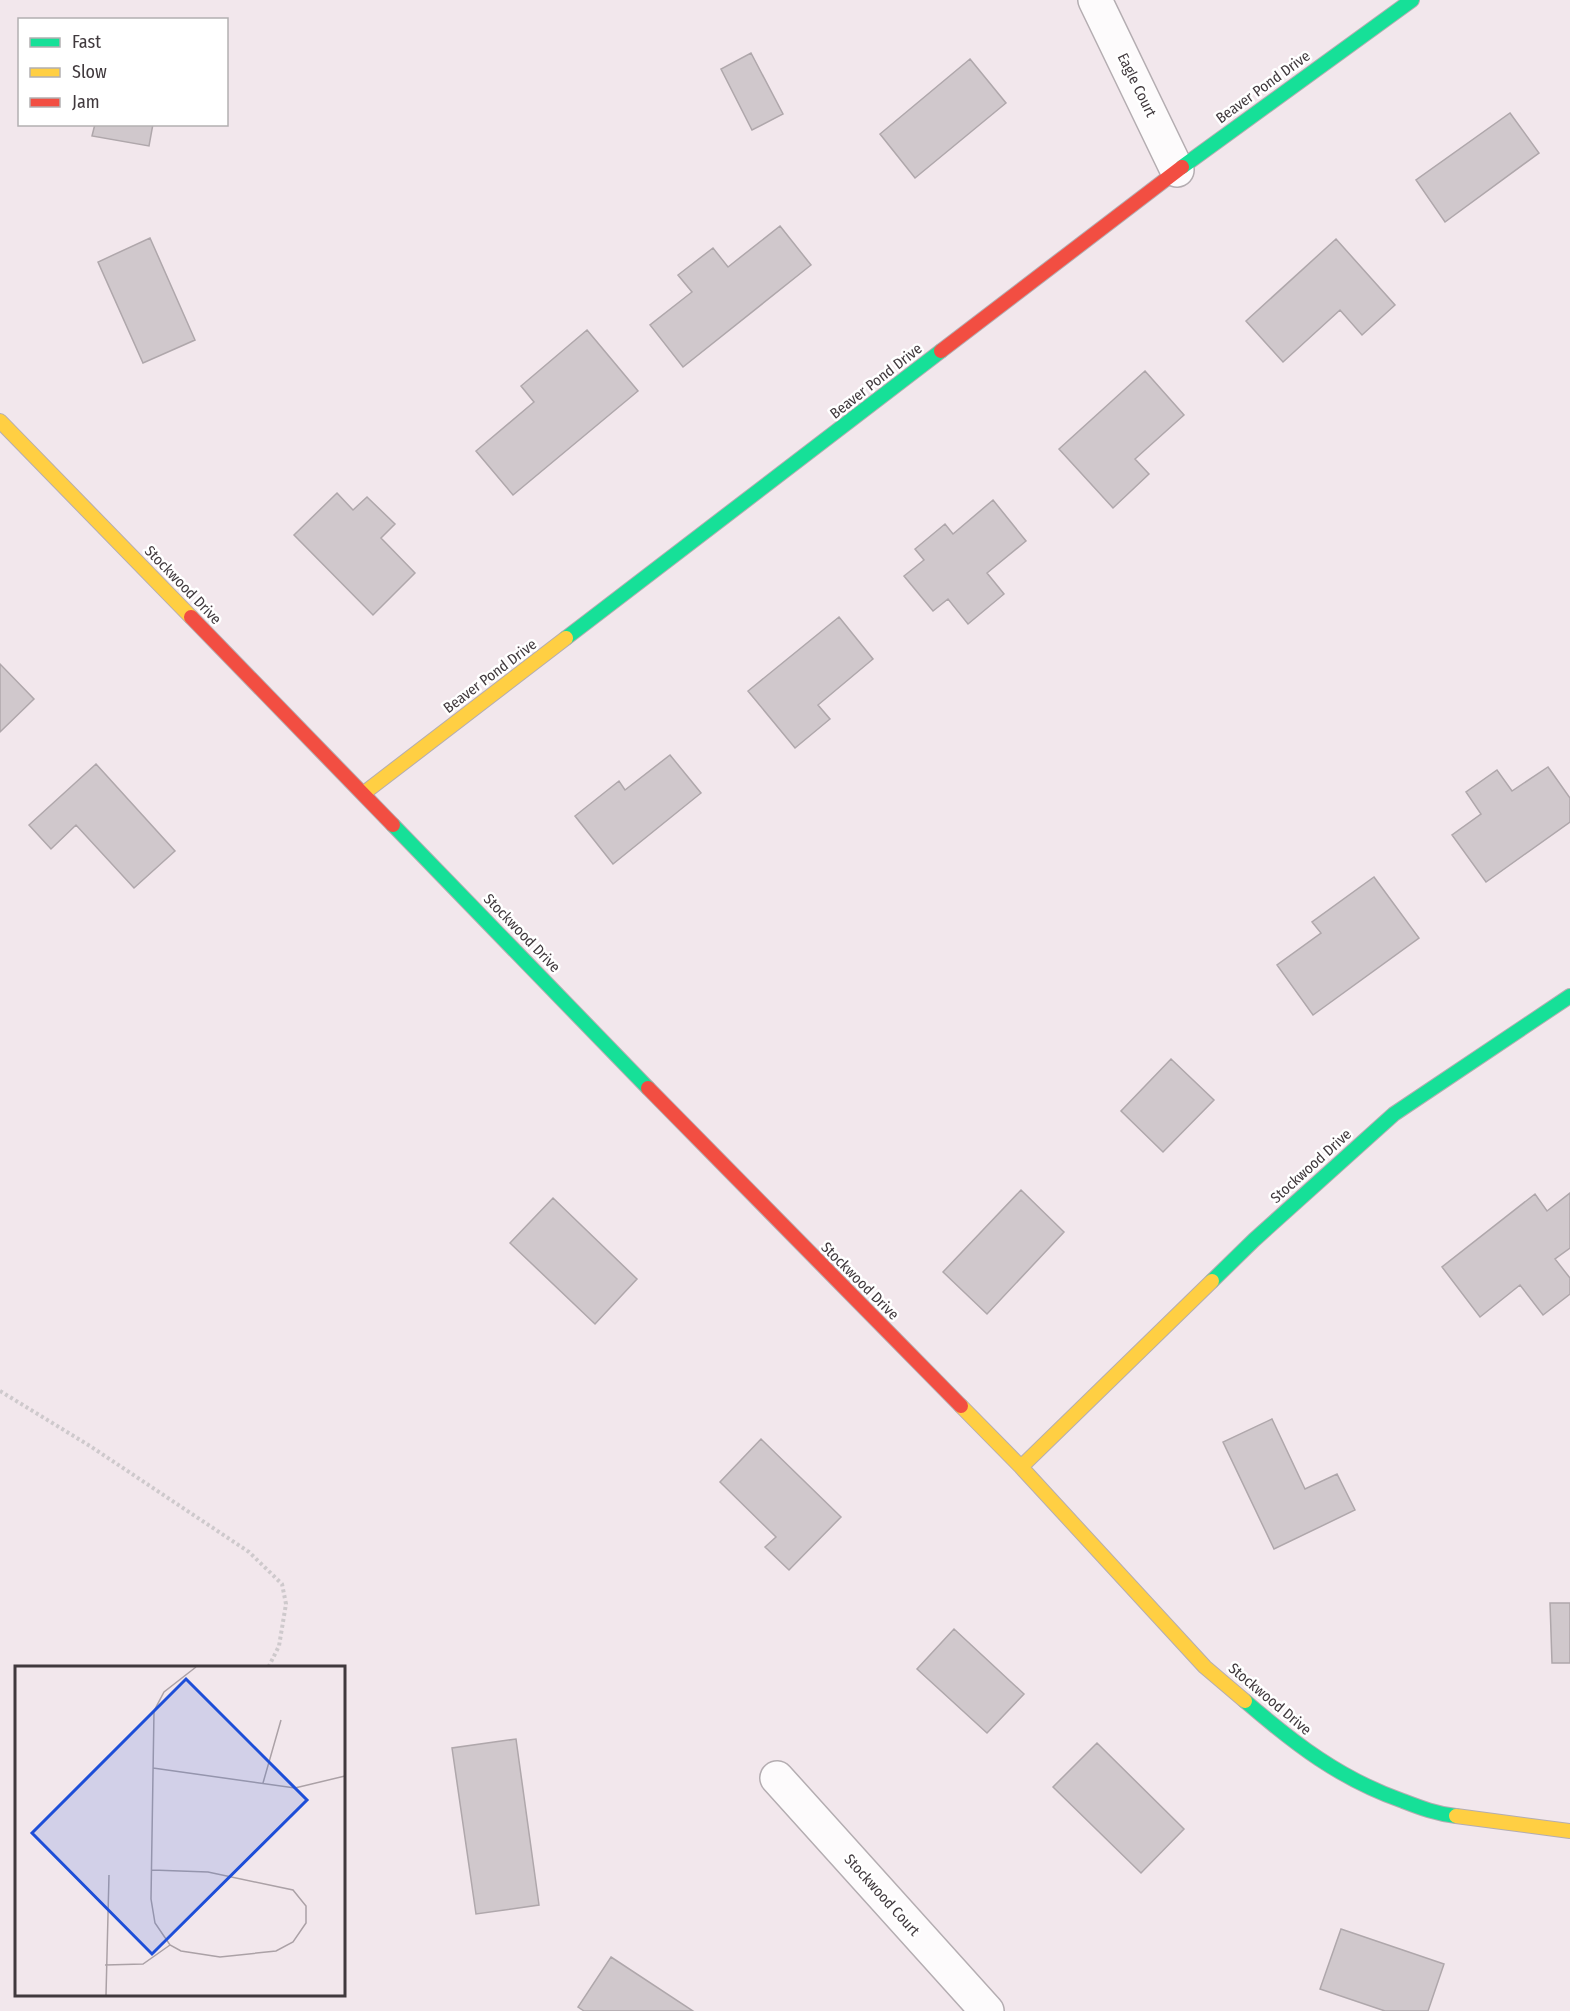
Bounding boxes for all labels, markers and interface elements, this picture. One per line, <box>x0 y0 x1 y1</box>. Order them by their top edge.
legend <box>18 18 228 126</box>
text: Fast <box>72 31 101 53</box>
street label: Beaver Pond Drive <box>1212 47 1314 127</box>
street label: Eagle Court <box>1114 50 1160 120</box>
text: Slow <box>72 61 107 83</box>
text: Jam <box>72 91 100 113</box>
street label: Beaver Pond Drive <box>826 339 926 423</box>
street label: Stockwood Drive <box>141 542 225 628</box>
street label: Beaver Pond Drive <box>440 635 540 717</box>
street label: Stockwood Drive <box>480 890 564 976</box>
street label: Stockwood Drive <box>1267 1125 1355 1207</box>
street label: Stockwood Drive <box>817 1238 903 1324</box>
street label: Stockwood Drive <box>1225 1659 1315 1739</box>
inset map <box>15 1666 345 1996</box>
street label: Stockwood Court <box>841 1850 923 1940</box>

